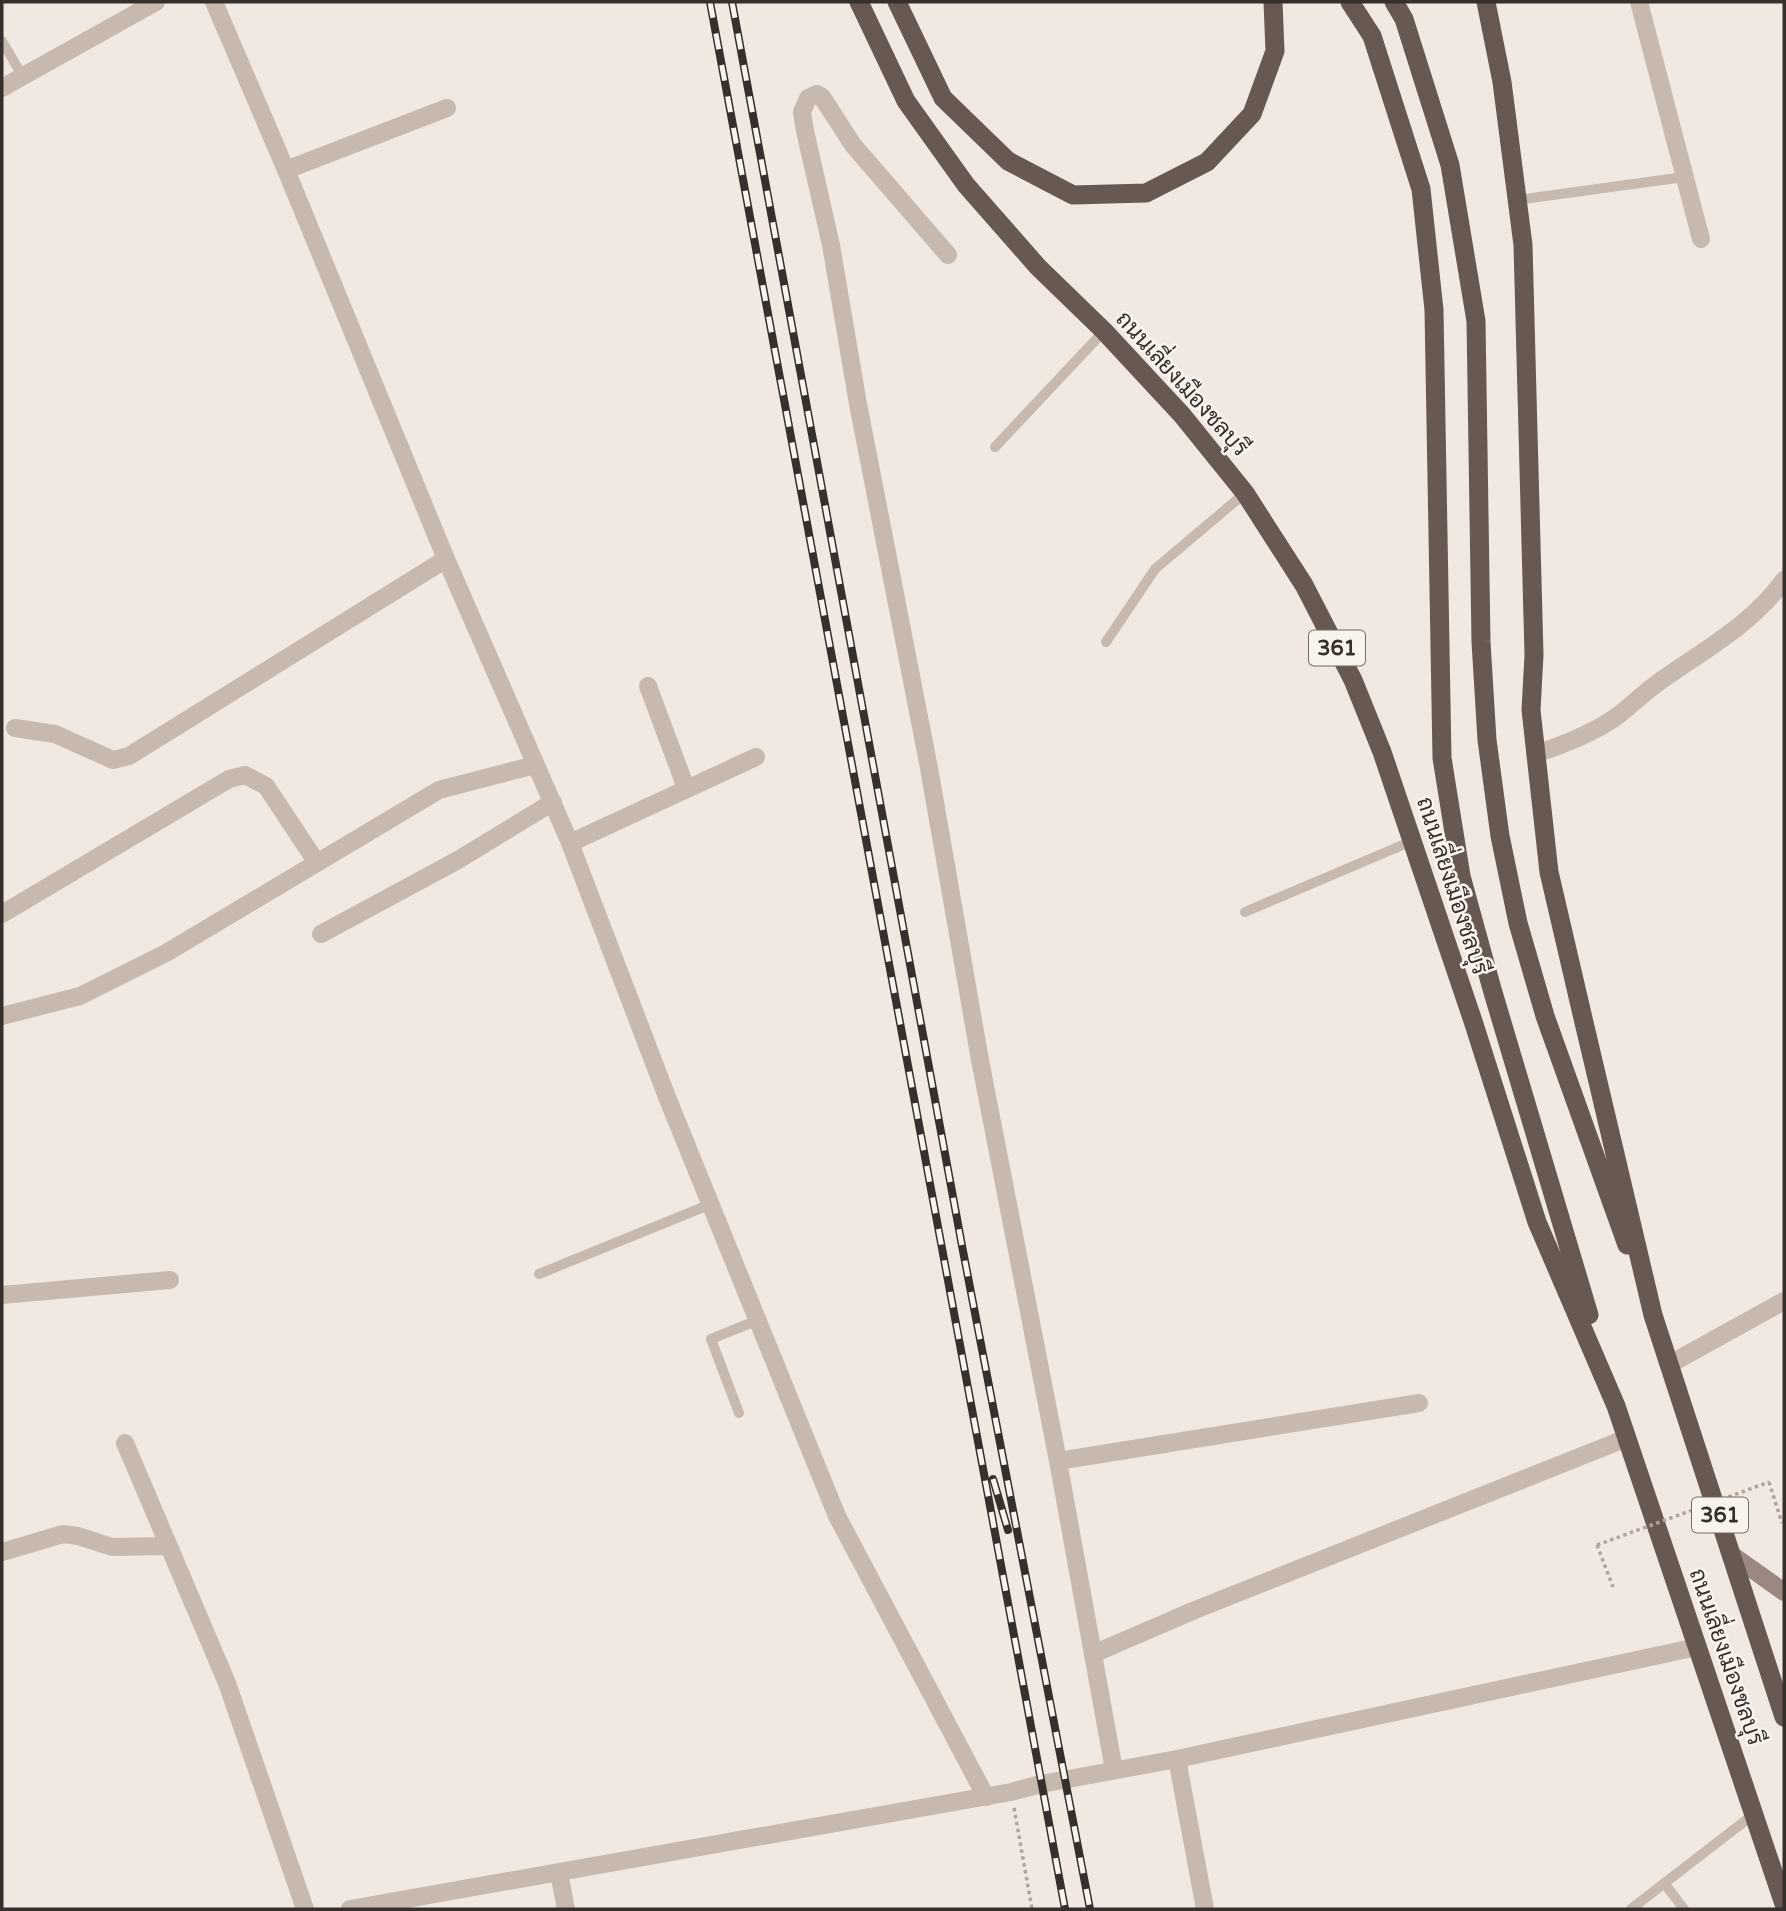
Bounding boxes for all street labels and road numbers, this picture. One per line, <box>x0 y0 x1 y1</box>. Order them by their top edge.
street label: ถนนเลี่ยงเมืองชลบุรี <box>1109 300 1260 463</box>
road number: 361 <box>1309 630 1365 666</box>
street label: ถนนเลี่ยงเมืองชลบุรี <box>1409 791 1502 979</box>
road number: 361 <box>1692 1498 1748 1532</box>
street label: ถนนเลี่ยงเมืองชลบุรี <box>1682 1562 1777 1749</box>

